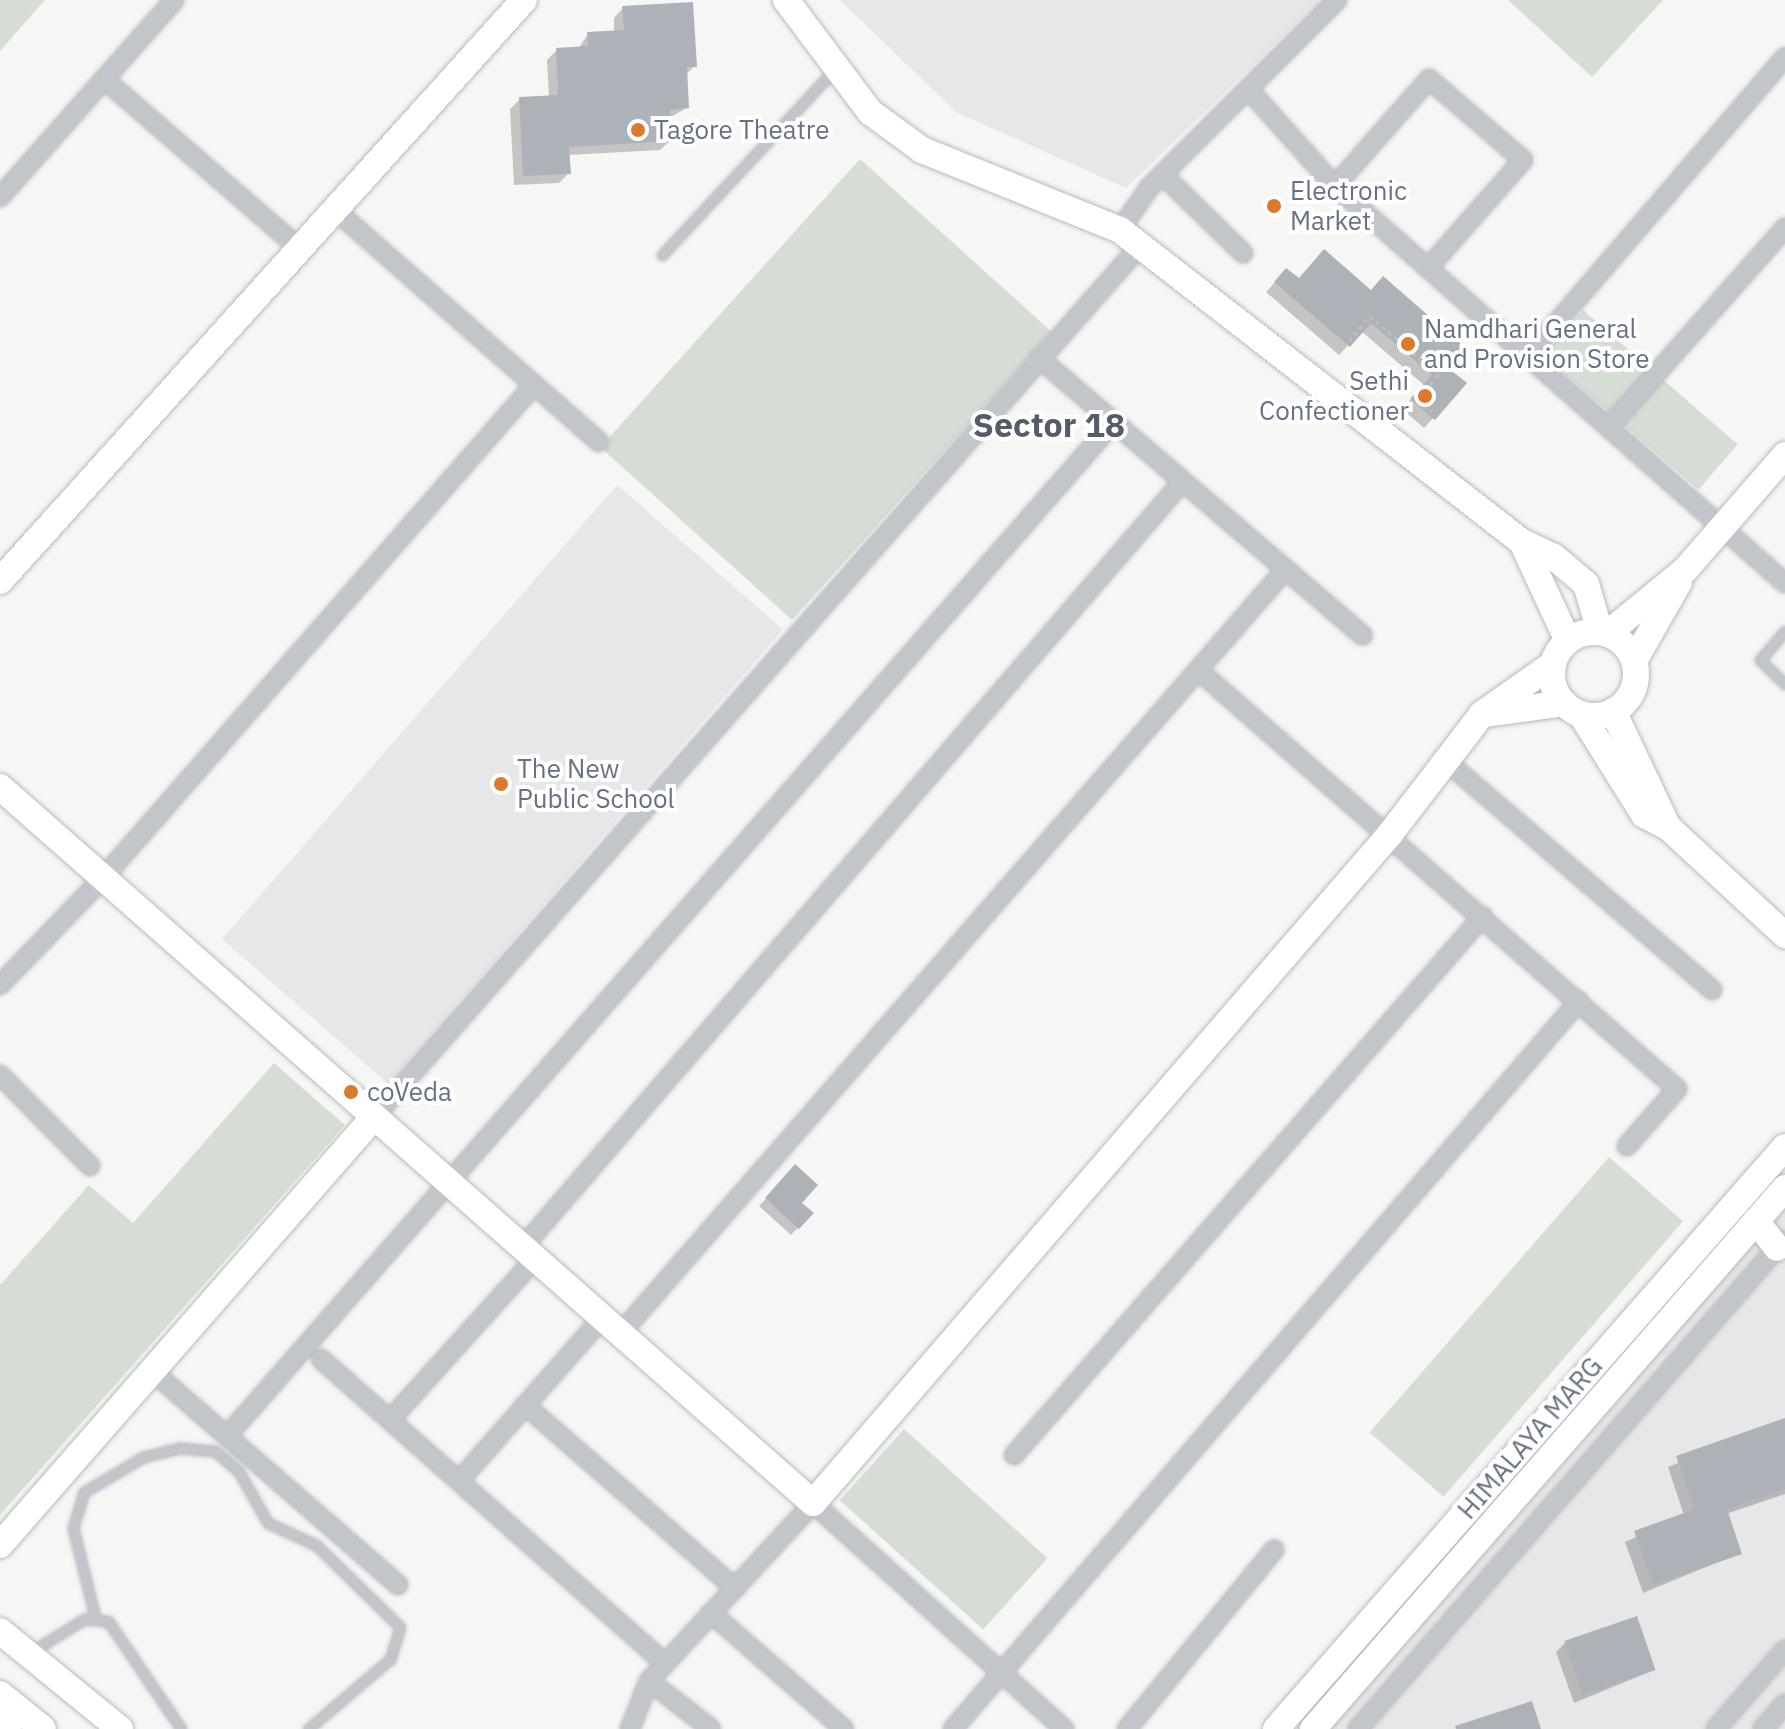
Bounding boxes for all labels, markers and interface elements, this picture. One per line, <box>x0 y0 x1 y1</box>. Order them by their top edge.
place label: Tagore Theatre <box>654 114 829 146</box>
marker: Tagore Theatre <box>629 121 647 139</box>
place label: Electronic Market <box>1290 175 1407 236</box>
marker: Electronic Market <box>1265 197 1283 215</box>
place label: Namdhari General and Provision Store <box>1424 313 1649 374</box>
marker: Namdhari General and Provision Store <box>1399 335 1417 353</box>
place label: Sethi Confectioner <box>1259 365 1409 426</box>
marker: Sethi Confectioner <box>1416 387 1434 405</box>
district label: Sector 18 <box>973 405 1125 445</box>
place label: The New Public School <box>517 753 675 814</box>
marker: The New Public School <box>492 775 510 793</box>
place label: coVeda <box>367 1076 452 1108</box>
marker: coVeda <box>342 1083 360 1101</box>
street label: HIMALAYA MARG <box>1451 1351 1609 1525</box>

